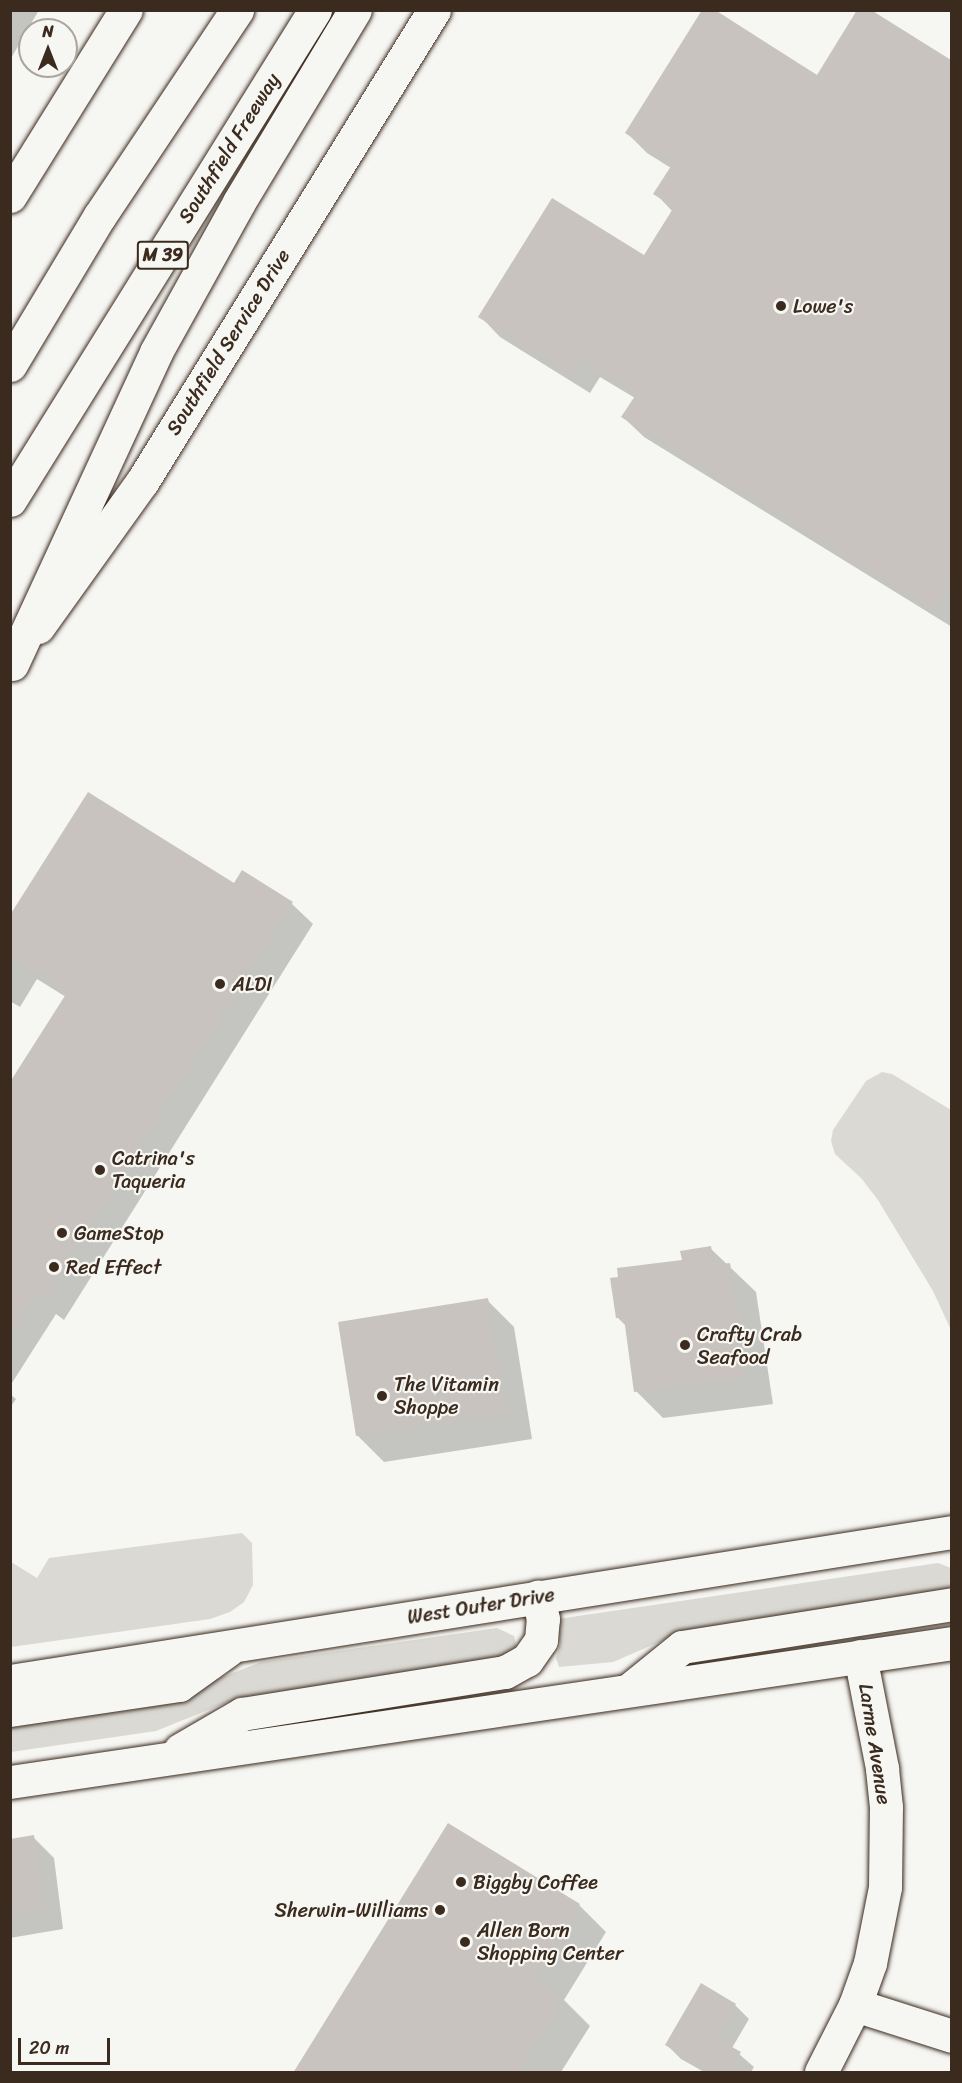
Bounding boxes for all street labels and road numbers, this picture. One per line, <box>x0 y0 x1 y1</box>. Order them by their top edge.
street label: Southfield Freeway <box>173 69 285 227</box>
road number: M 39 <box>136 240 190 270</box>
street label: Southfield Service Drive <box>161 245 295 439</box>
street label: West Outer Drive <box>405 1582 557 1630</box>
street label: Larme Avenue <box>854 1682 896 1806</box>

